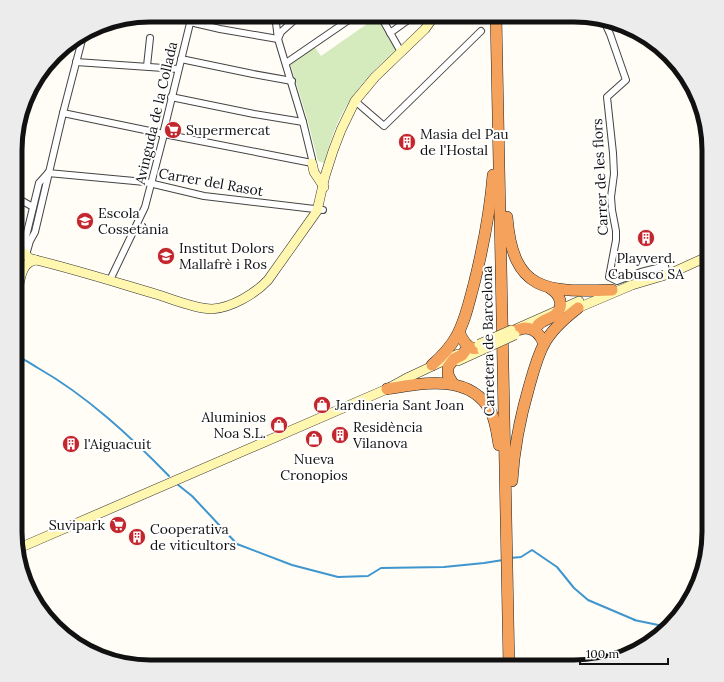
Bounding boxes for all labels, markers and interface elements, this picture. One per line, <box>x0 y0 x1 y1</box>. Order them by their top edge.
street label: Avinguda de la Collada <box>131 40 181 187</box>
street label: Carrer de les flors <box>588 118 612 236</box>
supermarket icon: Supermercat <box>163 120 183 140</box>
place label: Supermercat <box>186 121 271 139</box>
place label: Masia del Pau de l'Hostal <box>420 125 509 159</box>
building icon: Masia del Pau de l'Hostal <box>397 132 417 152</box>
street label: Carrer del Rasot <box>157 164 265 200</box>
place label: Escola Cossetània <box>98 204 169 238</box>
school or university icon: Escola Cossetània <box>75 211 95 231</box>
building icon: Playverd. Cabusco SA <box>636 228 656 248</box>
place label: Institut Dolors Mallafrè i Ros <box>179 239 274 273</box>
school or university icon: Institut Dolors Mallafrè i Ros <box>156 246 176 266</box>
place label: Playverd. Cabusco SA <box>608 249 684 283</box>
street label: Carretera de Barcelona <box>478 266 498 416</box>
shop icon: Jardineria Sant Joan <box>312 395 332 415</box>
place label: Jardineria Sant Joan <box>334 396 465 414</box>
place label: Aluminios Noa S.L. <box>201 408 266 442</box>
shop icon: Aluminios Noa S.L. <box>269 415 289 435</box>
place label: Residència Vilanova <box>352 418 423 452</box>
building icon: Residència Vilanova <box>330 425 350 445</box>
shop icon: Nueva Cronopios <box>304 429 324 449</box>
building icon: l'Aiguacuit <box>61 434 81 454</box>
place label: l'Aiguacuit <box>84 435 152 453</box>
place label: Nueva Cronopios <box>280 450 348 484</box>
supermarket icon: Suvipark <box>108 515 128 535</box>
place label: Suvipark <box>49 516 105 534</box>
place label: Cooperativa de viticultors <box>150 520 236 554</box>
building icon: Cooperativa de viticultors <box>127 527 147 547</box>
scale bar <box>580 640 668 666</box>
text: 100 m <box>586 646 619 661</box>

